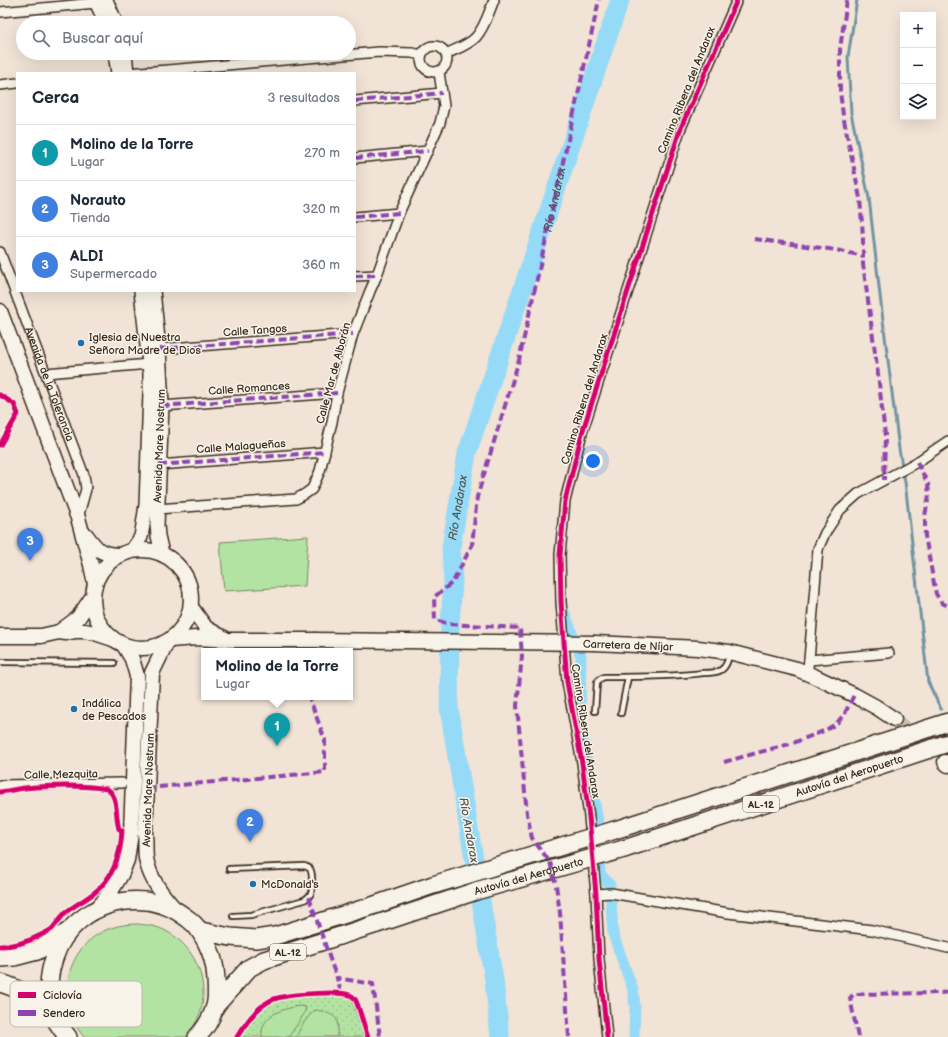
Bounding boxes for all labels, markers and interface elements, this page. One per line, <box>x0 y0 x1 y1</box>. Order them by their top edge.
map controls <box>900 12 936 120</box>
button: + <box>900 12 936 48</box>
search box <box>16 16 356 60</box>
street label: Camino Ribera del Andarax <box>655 25 718 156</box>
icon: search <box>30 27 52 49</box>
text: Buscar aquí <box>62 29 143 48</box>
button: − <box>900 48 936 84</box>
button: layers <box>900 84 936 120</box>
text: Cerca <box>32 88 79 108</box>
text: 3 resultados <box>268 90 340 106</box>
text: Molino de la Torre <box>70 135 193 154</box>
text: 1 <box>42 145 48 161</box>
text: 270 m <box>304 145 340 161</box>
text: Lugar <box>70 154 104 170</box>
water label: Río Andarax <box>541 165 570 234</box>
text: Norauto <box>70 191 126 210</box>
text: 2 <box>41 201 49 217</box>
text: 320 m <box>302 201 340 217</box>
text: Tienda <box>70 210 110 226</box>
text: ALDI <box>70 247 103 266</box>
text: 3 <box>41 257 49 273</box>
text: 360 m <box>302 257 340 273</box>
text: Supermercado <box>70 266 157 282</box>
street label: Calle Mar de Alborán <box>314 321 353 425</box>
street label: Calle Tangos <box>223 322 288 339</box>
street label: Avenida de la Tolerancia <box>22 325 77 443</box>
place label: Iglesia de Nuestra Señora Madre de Dios <box>89 331 201 357</box>
street label: Camino Ribera del Andarax <box>558 332 611 466</box>
marker: Iglesia de Nuestra Señora Madre de Dios <box>76 338 86 348</box>
street label: Calle Romances <box>208 379 291 398</box>
street label: Avenida Mare Nostrum <box>151 389 168 503</box>
street label: Calle Malagueñas <box>196 437 287 456</box>
your location <box>583 451 603 471</box>
water label: Río Andarax <box>445 474 471 542</box>
pin: 3 <box>17 528 43 561</box>
street label: Carretera de Níjar <box>583 637 674 654</box>
popup <box>201 648 353 700</box>
text: Molino de la Torre <box>215 657 339 676</box>
street label: Camino Ribera del Andarax <box>568 663 603 799</box>
text: Lugar <box>215 676 250 692</box>
place label: Indálica de Pescados <box>82 697 147 723</box>
marker: Indálica de Pescados <box>69 704 79 714</box>
pin: 1 <box>264 713 290 746</box>
street label: Avenida Mare Nostrum <box>140 733 157 847</box>
street label: Autovía del Aeropuerto <box>794 752 905 800</box>
street label: Calle Mezquita <box>24 767 98 782</box>
water label: Río Andarax <box>455 796 482 864</box>
road number: AL-12 <box>743 796 779 812</box>
pin: 2 <box>237 809 263 842</box>
street label: Autovía del Aeropuerto <box>473 855 585 898</box>
place label: McDonald's <box>261 878 319 891</box>
marker: McDonald's <box>248 879 258 889</box>
road number: AL-12 <box>270 944 306 960</box>
legend <box>10 981 142 1027</box>
text: Ciclovía <box>43 989 82 1002</box>
text: Sendero <box>43 1007 85 1020</box>

